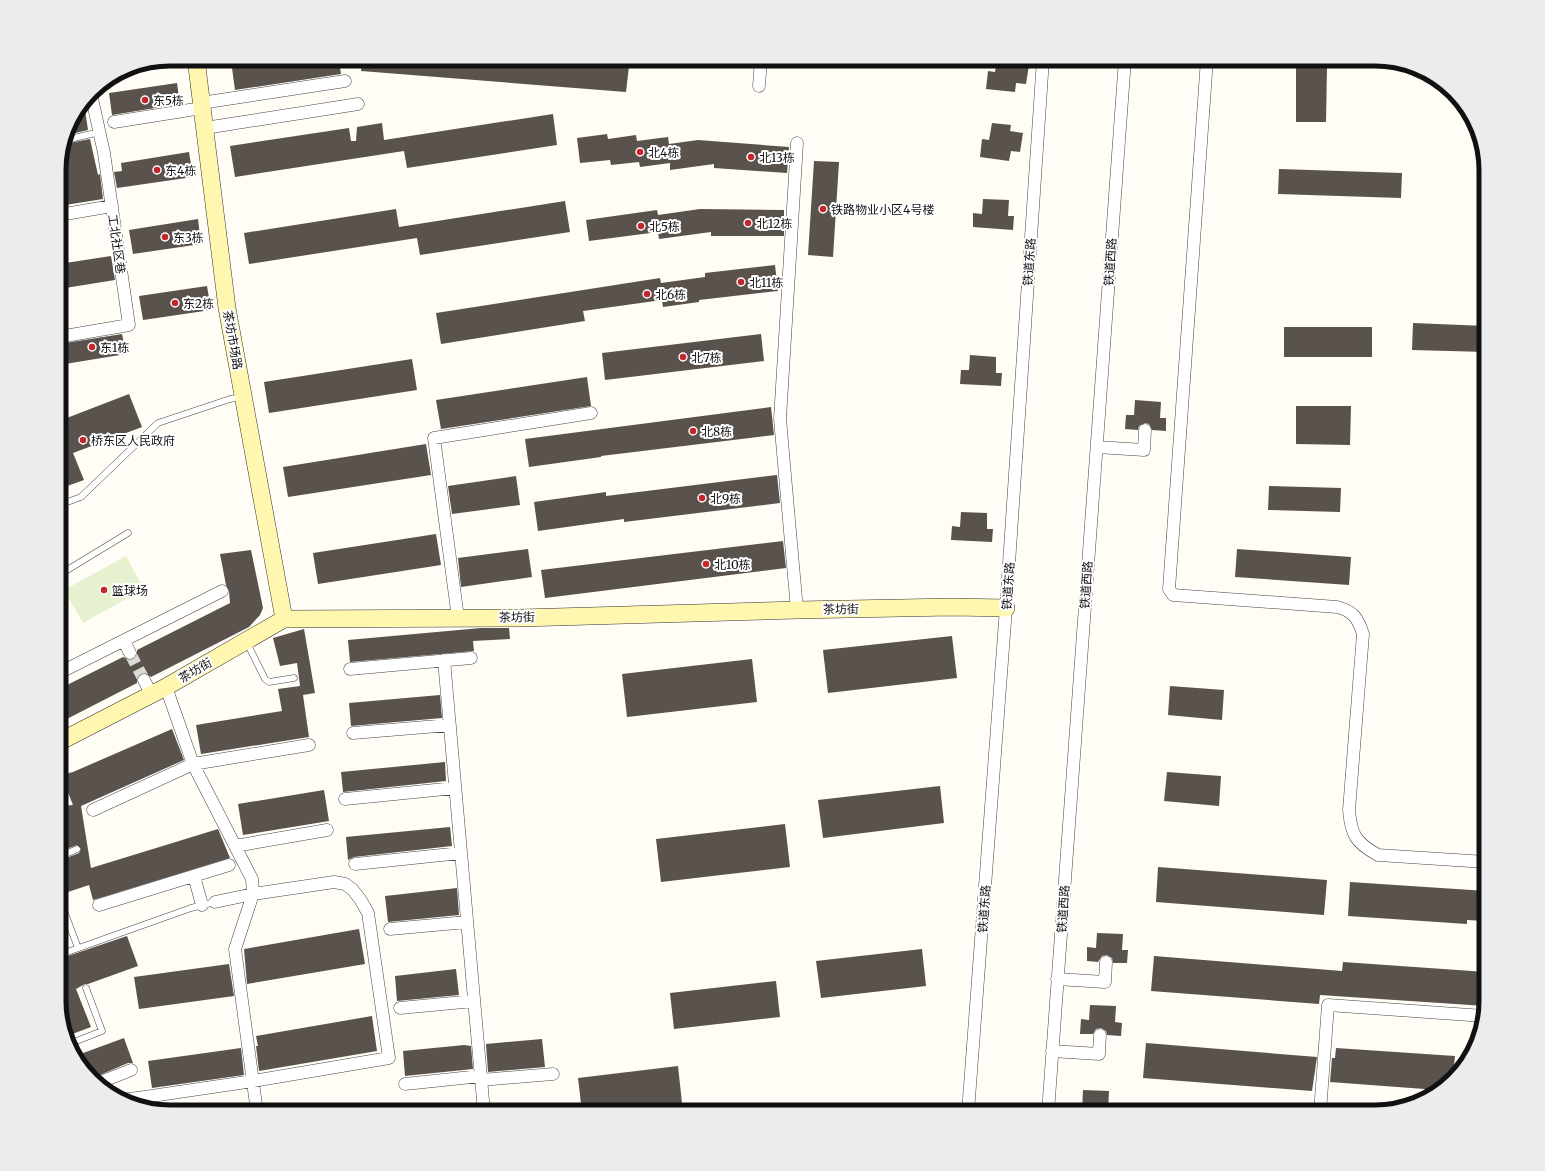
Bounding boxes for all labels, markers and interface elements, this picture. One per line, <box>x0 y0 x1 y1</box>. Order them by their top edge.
place label: 东5栋 <box>153 93 184 108</box>
marker: 东5栋 <box>140 95 150 105</box>
place label: 北4栋 <box>648 145 679 160</box>
marker: 北4栋 <box>635 147 645 157</box>
place label: 北13栋 <box>759 150 795 165</box>
marker: 北13栋 <box>746 152 756 162</box>
place label: 东4栋 <box>165 163 196 178</box>
marker: 东4栋 <box>152 165 162 175</box>
place label: 铁路物业小区4号楼 <box>831 202 934 217</box>
marker: 铁路物业小区4号楼 <box>818 204 828 214</box>
street label: 工北社区巷 <box>105 213 129 275</box>
place label: 北12栋 <box>756 216 792 231</box>
marker: 北12栋 <box>743 218 753 228</box>
place label: 北5栋 <box>649 219 680 234</box>
marker: 北5栋 <box>636 221 646 231</box>
place label: 东3栋 <box>173 230 204 245</box>
marker: 东3栋 <box>160 232 170 242</box>
street label: 铁道东路 <box>1020 238 1038 286</box>
street label: 铁道西路 <box>1101 238 1119 286</box>
place label: 北11栋 <box>749 275 784 290</box>
marker: 北11栋 <box>736 277 746 287</box>
place label: 北6栋 <box>655 287 686 302</box>
marker: 北6栋 <box>642 289 652 299</box>
place label: 东2栋 <box>183 296 214 311</box>
marker: 东2栋 <box>170 298 180 308</box>
street label: 茶坊市场路 <box>220 309 246 371</box>
place label: 东1栋 <box>100 340 129 355</box>
marker: 东1栋 <box>87 342 97 352</box>
place label: 北7栋 <box>691 350 722 365</box>
marker: 北7栋 <box>678 352 688 362</box>
place label: 北8栋 <box>701 424 732 439</box>
marker: 北8栋 <box>688 426 698 436</box>
place label: 桥东区人民政府 <box>91 433 175 448</box>
marker: 桥东区人民政府 <box>78 435 88 445</box>
place label: 北9栋 <box>710 491 741 506</box>
marker: 北9栋 <box>697 493 707 503</box>
place label: 北10栋 <box>714 557 751 572</box>
marker: 北10栋 <box>701 559 711 569</box>
street label: 铁道西路 <box>1077 561 1095 609</box>
street label: 铁道东路 <box>999 562 1017 610</box>
place label: 篮球场 <box>112 583 148 598</box>
marker: 篮球场 <box>99 585 109 595</box>
street label: 茶坊街 <box>823 601 859 617</box>
street label: 茶坊街 <box>499 609 535 625</box>
street label: 茶坊街 <box>176 655 214 685</box>
street label: 铁道东路 <box>975 885 993 933</box>
street label: 铁道西路 <box>1054 885 1072 933</box>

